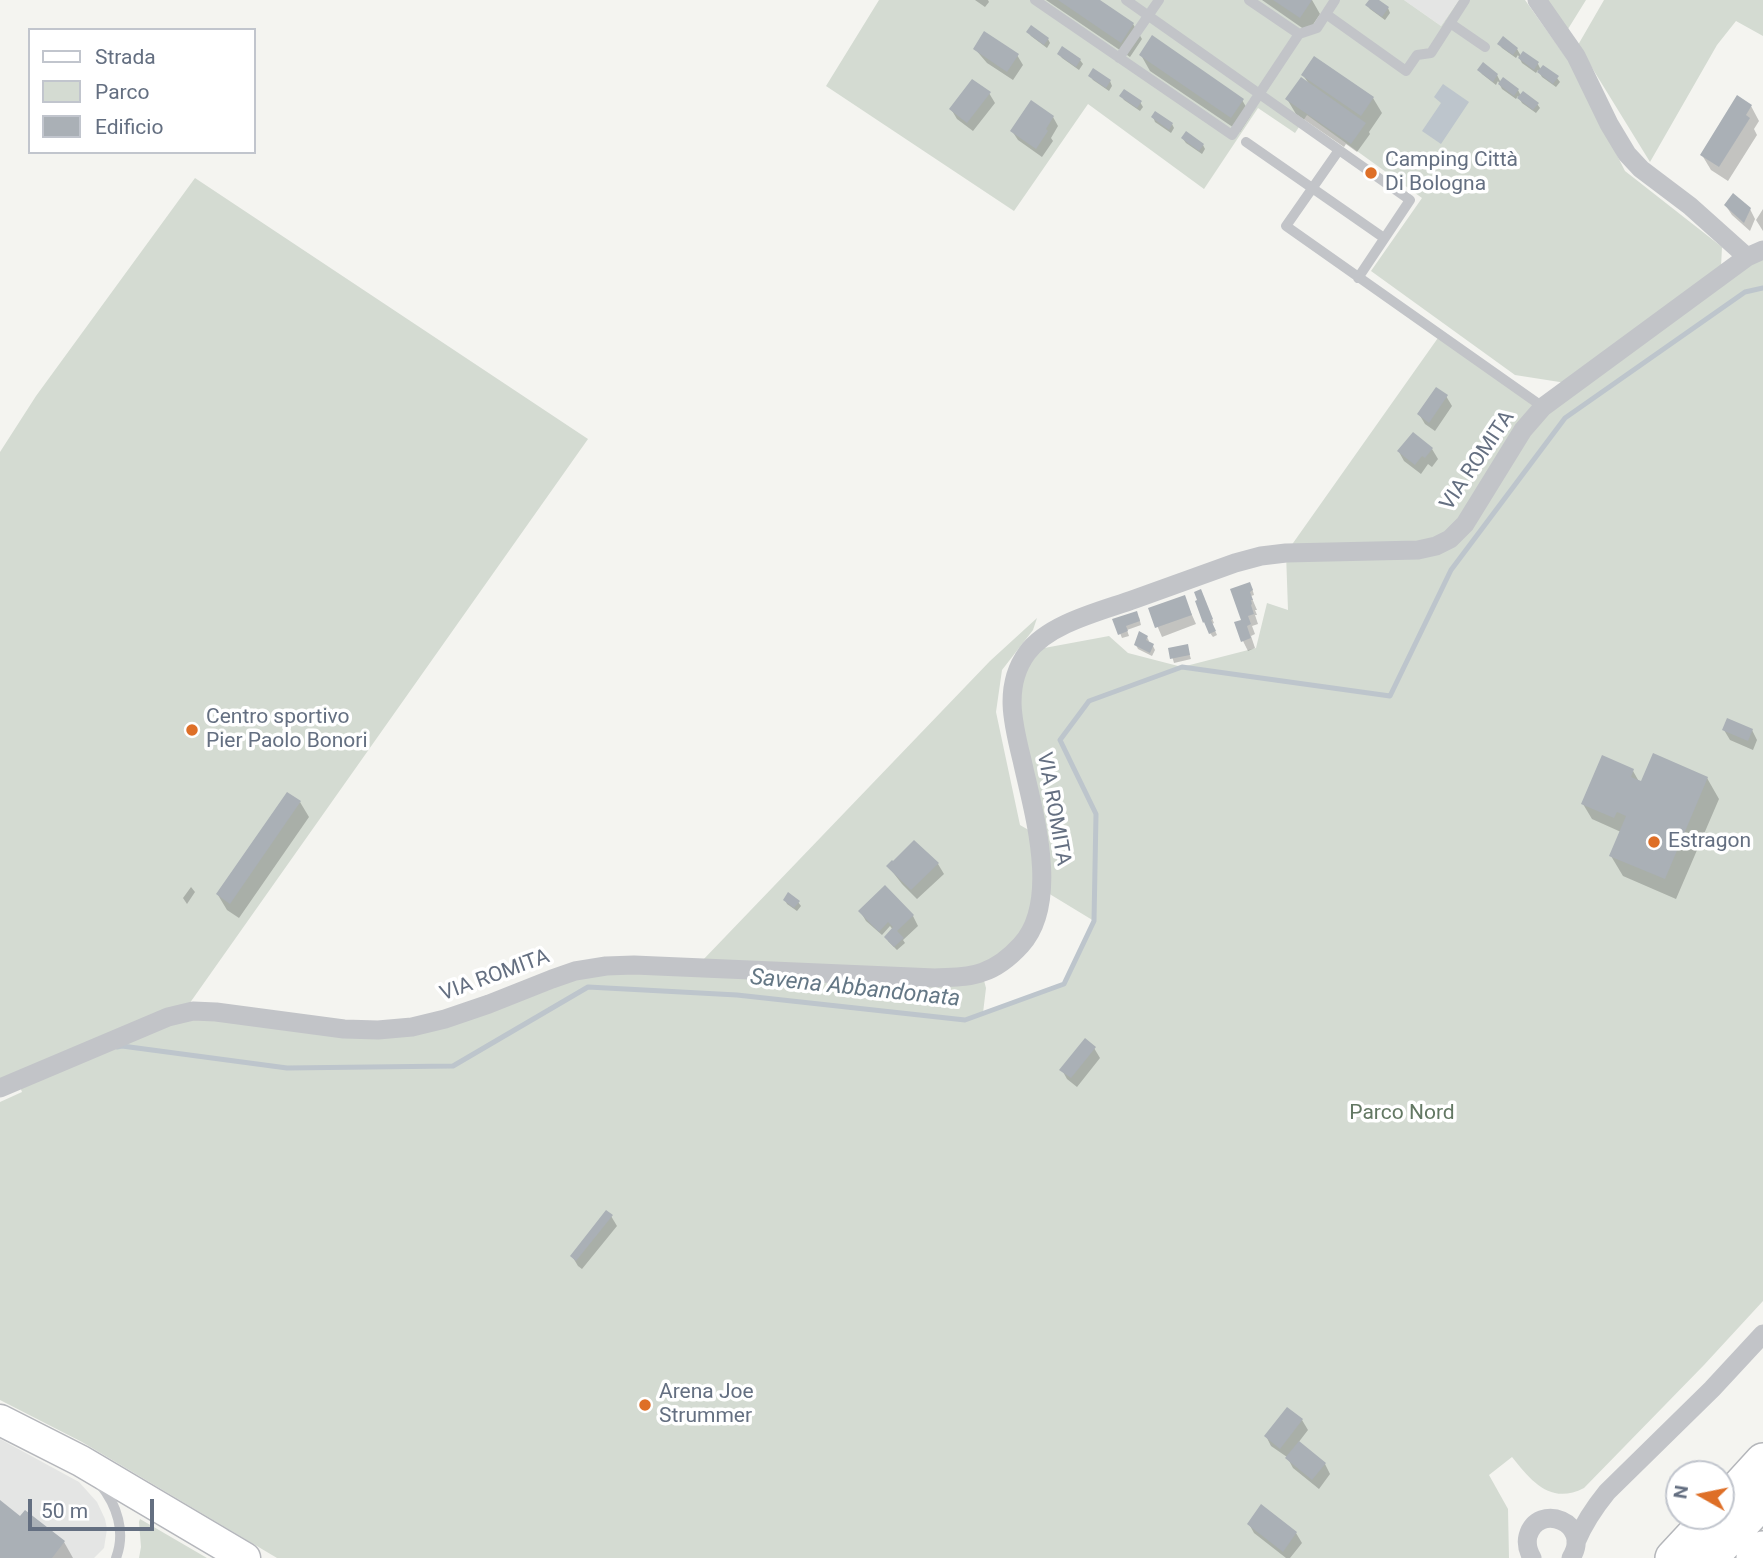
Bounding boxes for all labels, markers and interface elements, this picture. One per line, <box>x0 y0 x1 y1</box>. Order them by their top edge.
legend <box>28 28 256 154</box>
text: Strada <box>95 45 156 69</box>
text: Parco <box>95 80 149 104</box>
text: Edificio <box>95 115 163 139</box>
place label: Camping Città Di Bologna <box>1385 148 1518 198</box>
marker: Camping Città Di Bologna <box>1363 165 1379 181</box>
street label: VIA ROMITA <box>1435 406 1521 516</box>
place label: Centro sportivo Pier Paolo Bonori <box>206 705 367 755</box>
marker: Centro sportivo Pier Paolo Bonori <box>184 722 200 738</box>
street label: VIA ROMITA <box>1031 750 1075 868</box>
place label: Estragon <box>1668 829 1751 855</box>
marker: Estragon <box>1646 834 1662 850</box>
street label: VIA ROMITA <box>437 945 553 1007</box>
water label: Savena Abbandonata <box>749 964 961 1014</box>
park label: Parco Nord <box>1349 1101 1455 1127</box>
place label: Arena Joe Strummer <box>659 1380 754 1430</box>
marker: Arena Joe Strummer <box>637 1397 653 1413</box>
north arrow <box>1665 1460 1735 1530</box>
scale bar <box>32 1484 158 1528</box>
text: N <box>1668 1484 1693 1500</box>
text: 50 m <box>41 1499 88 1523</box>

